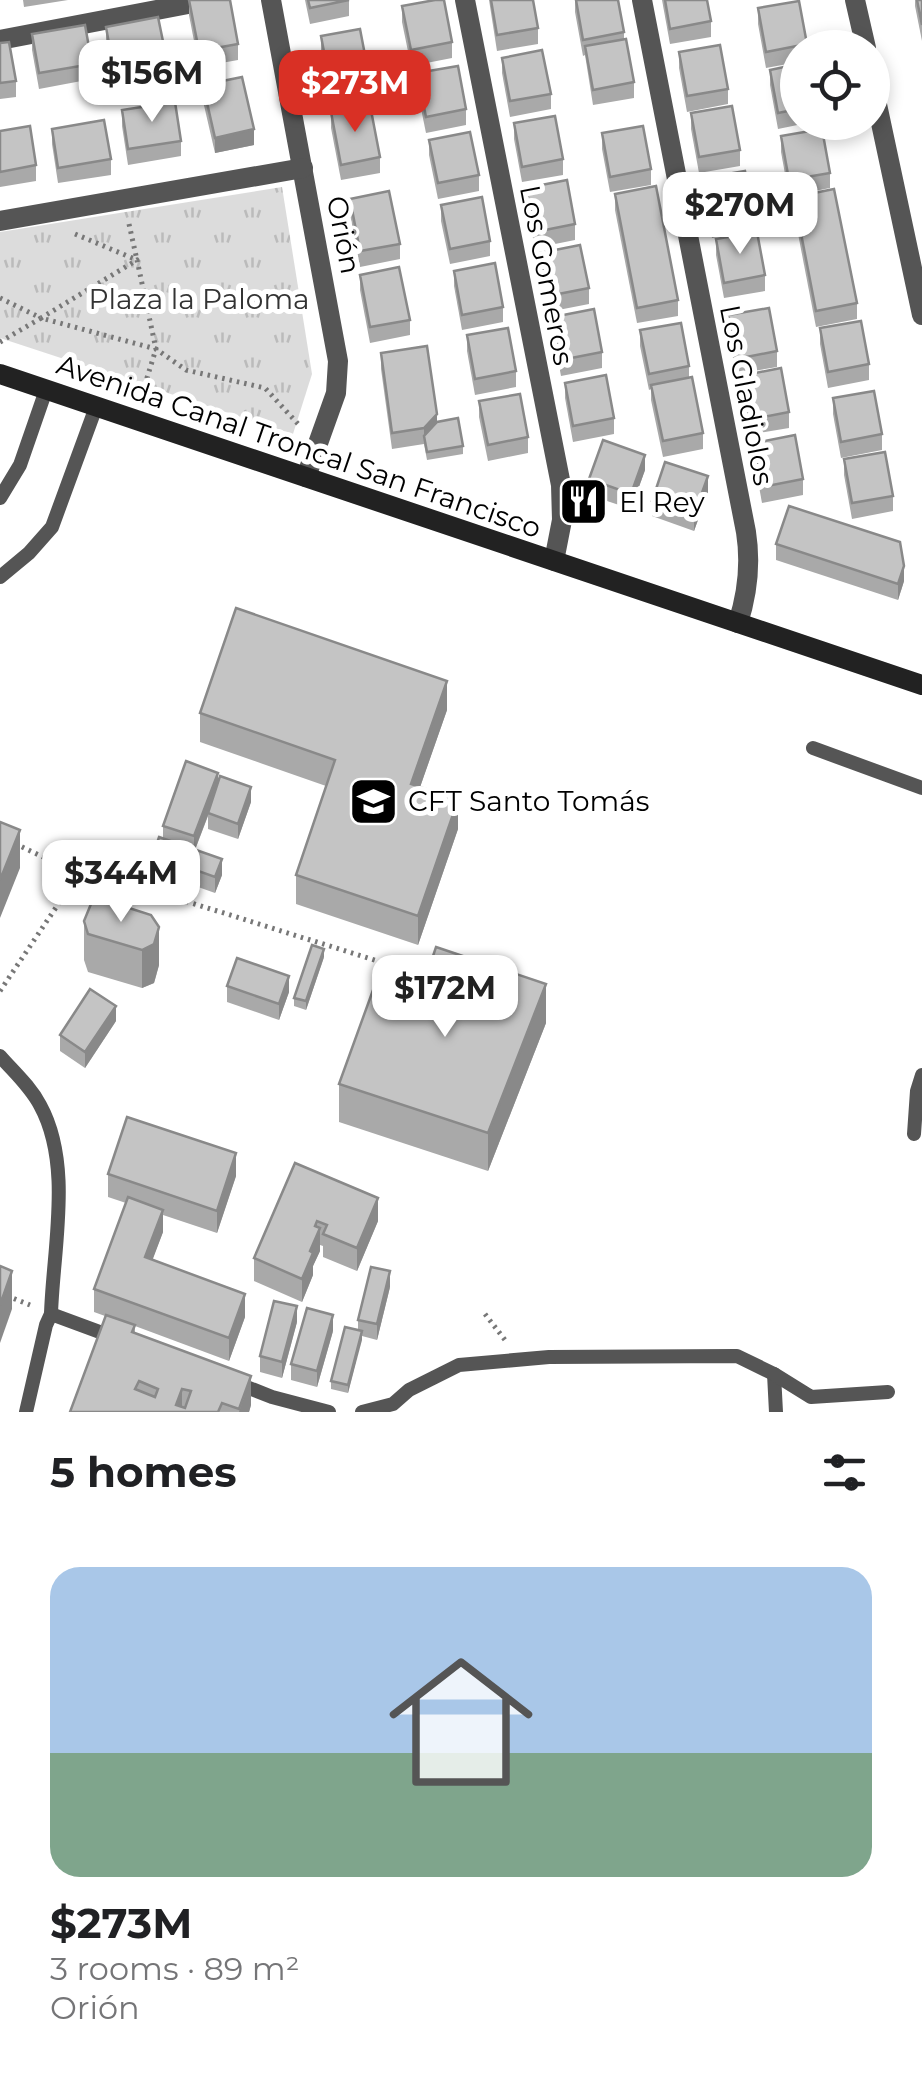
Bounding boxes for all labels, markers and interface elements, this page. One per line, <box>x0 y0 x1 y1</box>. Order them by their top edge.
map controls <box>780 30 890 140</box>
button: locate <box>780 30 890 140</box>
pin: $156M <box>82 40 222 125</box>
pin: $273M <box>285 50 425 135</box>
text: $156M <box>101 53 203 92</box>
text: $273M <box>301 63 409 102</box>
pin: $270M <box>670 172 810 257</box>
street label: Los Gomeros <box>513 182 581 368</box>
text: $270M <box>685 185 795 224</box>
street label: Orión <box>320 193 368 277</box>
park label: Plaza la Paloma <box>88 282 310 316</box>
street label: Los Gladiolos <box>713 302 781 488</box>
street label: Avenida Canal Troncal San Francisco <box>52 347 546 545</box>
restaurant icon: El Rey <box>558 476 610 528</box>
place label: El Rey <box>619 485 706 519</box>
school or university icon: CFT Santo Tomás <box>347 775 399 827</box>
place label: CFT Santo Tomás <box>408 784 650 818</box>
pin: $344M <box>51 840 191 925</box>
text: $344M <box>64 853 178 892</box>
pin: $172M <box>375 955 515 1040</box>
text: $172M <box>394 968 496 1007</box>
icon: filters <box>817 1445 872 1500</box>
text: 5 homes <box>50 1446 237 1498</box>
icon: home <box>371 1632 551 1812</box>
text: $273M <box>50 1897 192 1949</box>
text: 3 rooms · 89 m² <box>50 1949 299 1988</box>
text: Orión <box>50 1988 140 2027</box>

